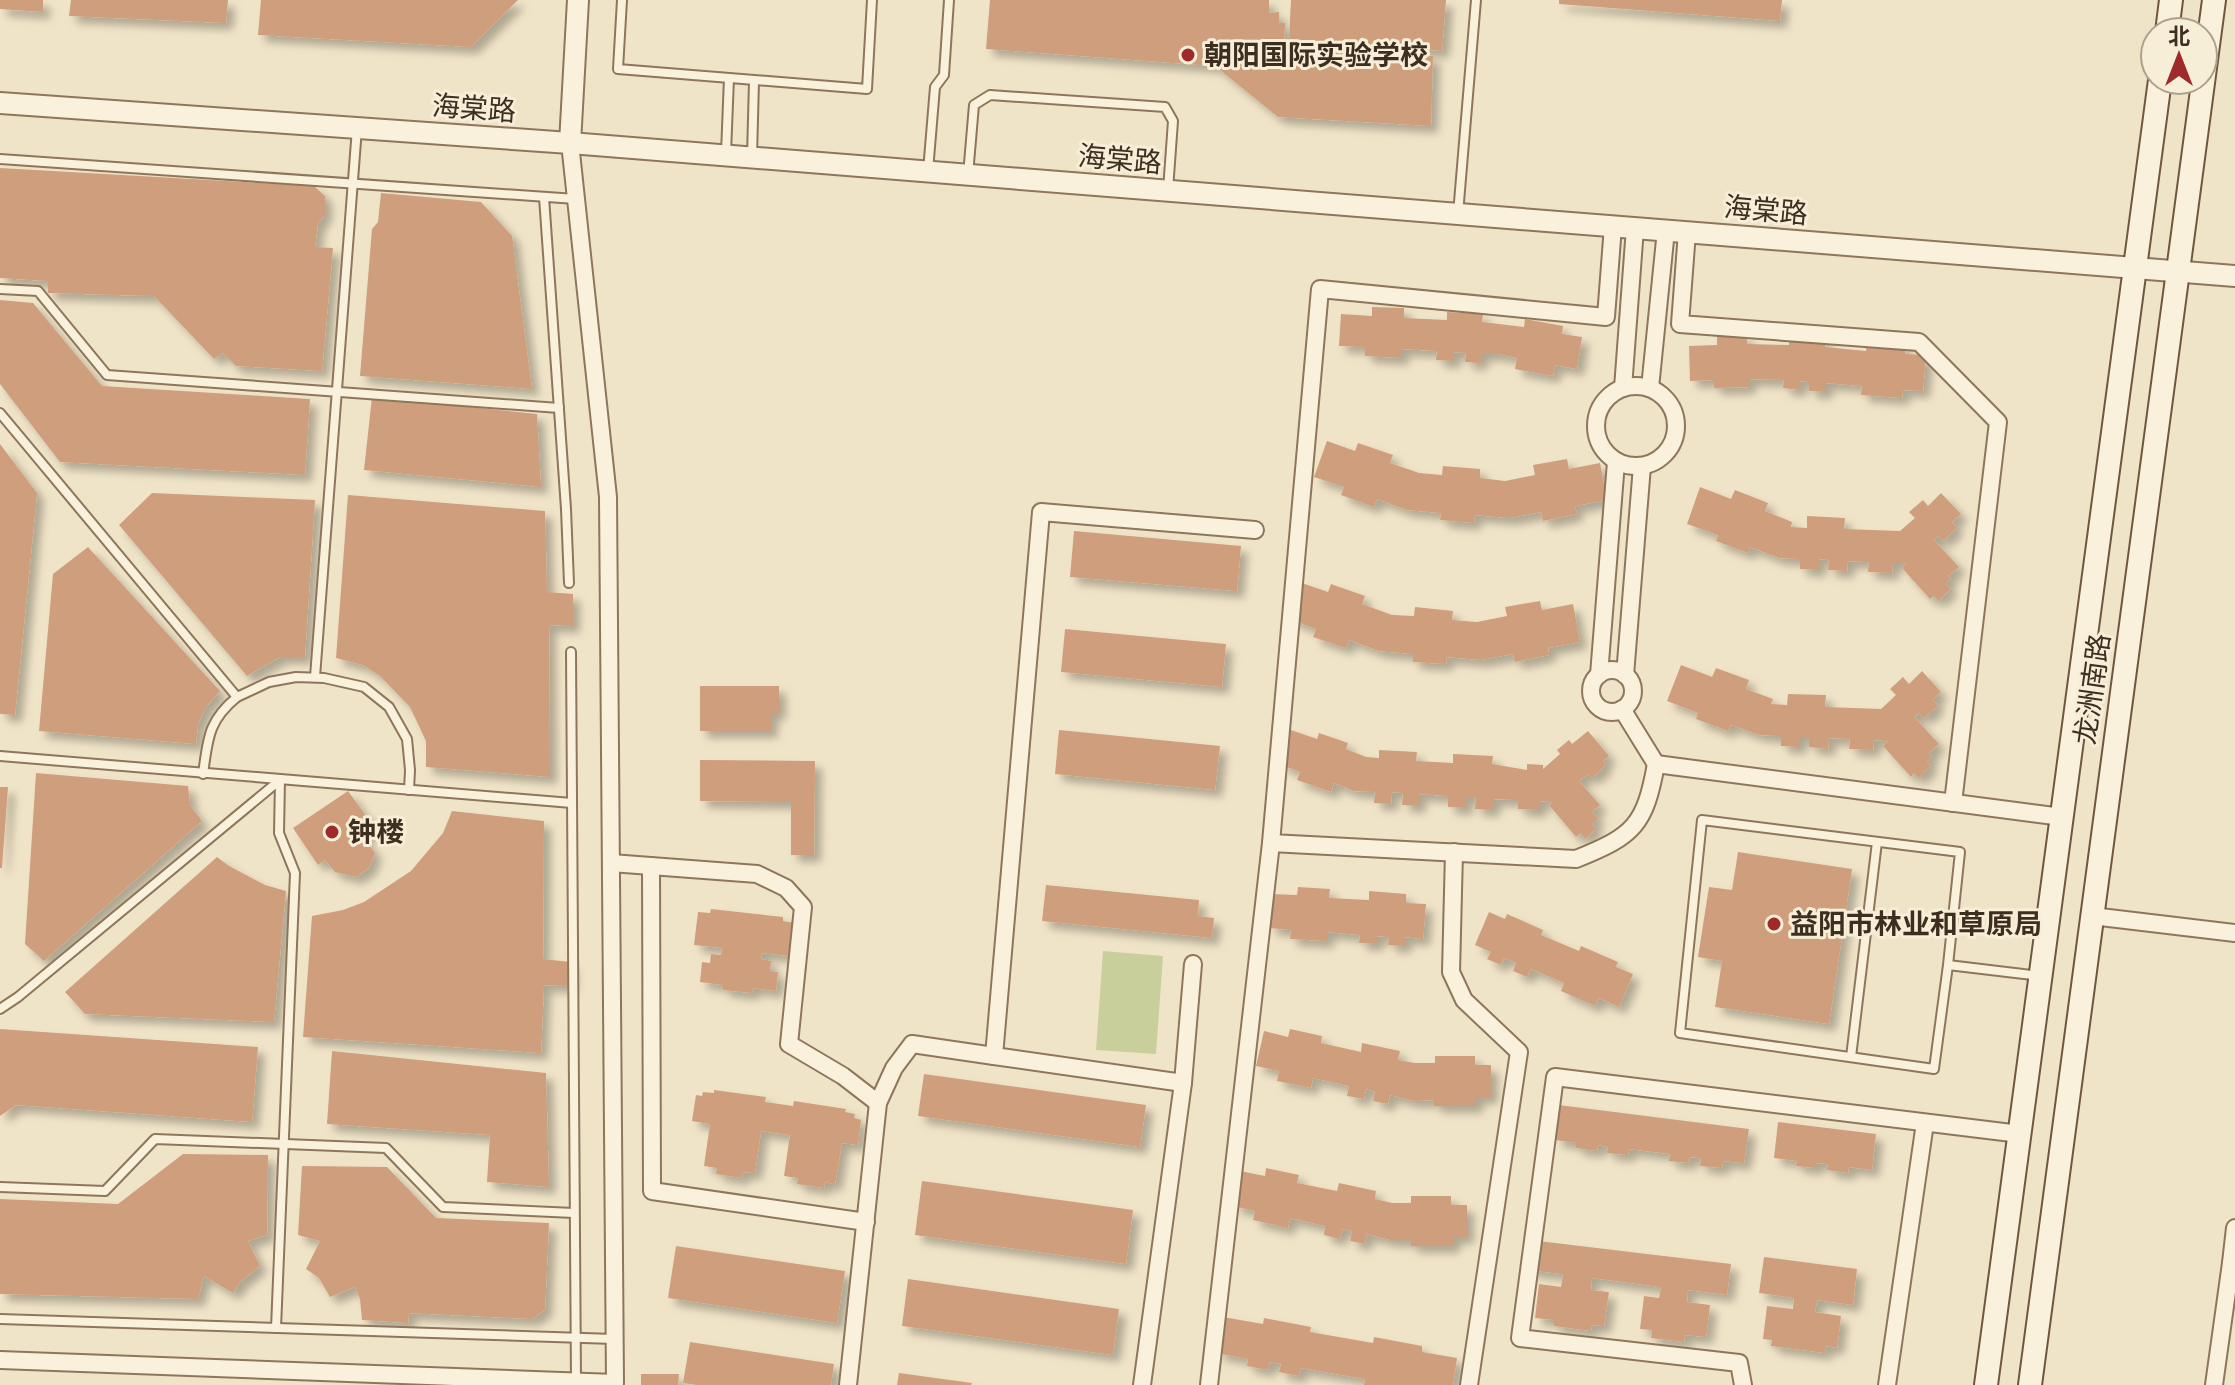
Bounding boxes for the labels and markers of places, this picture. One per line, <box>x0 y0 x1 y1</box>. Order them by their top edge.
place label: 朝阳国际实验学校 <box>1204 36 1428 74</box>
marker: 朝阳国际实验学校 <box>1179 46 1197 64</box>
place label: 钟楼 <box>348 813 404 851</box>
marker: 钟楼 <box>323 823 341 841</box>
place label: 益阳市林业和草原局 <box>1790 905 2042 943</box>
marker: 益阳市林业和草原局 <box>1765 915 1783 933</box>

